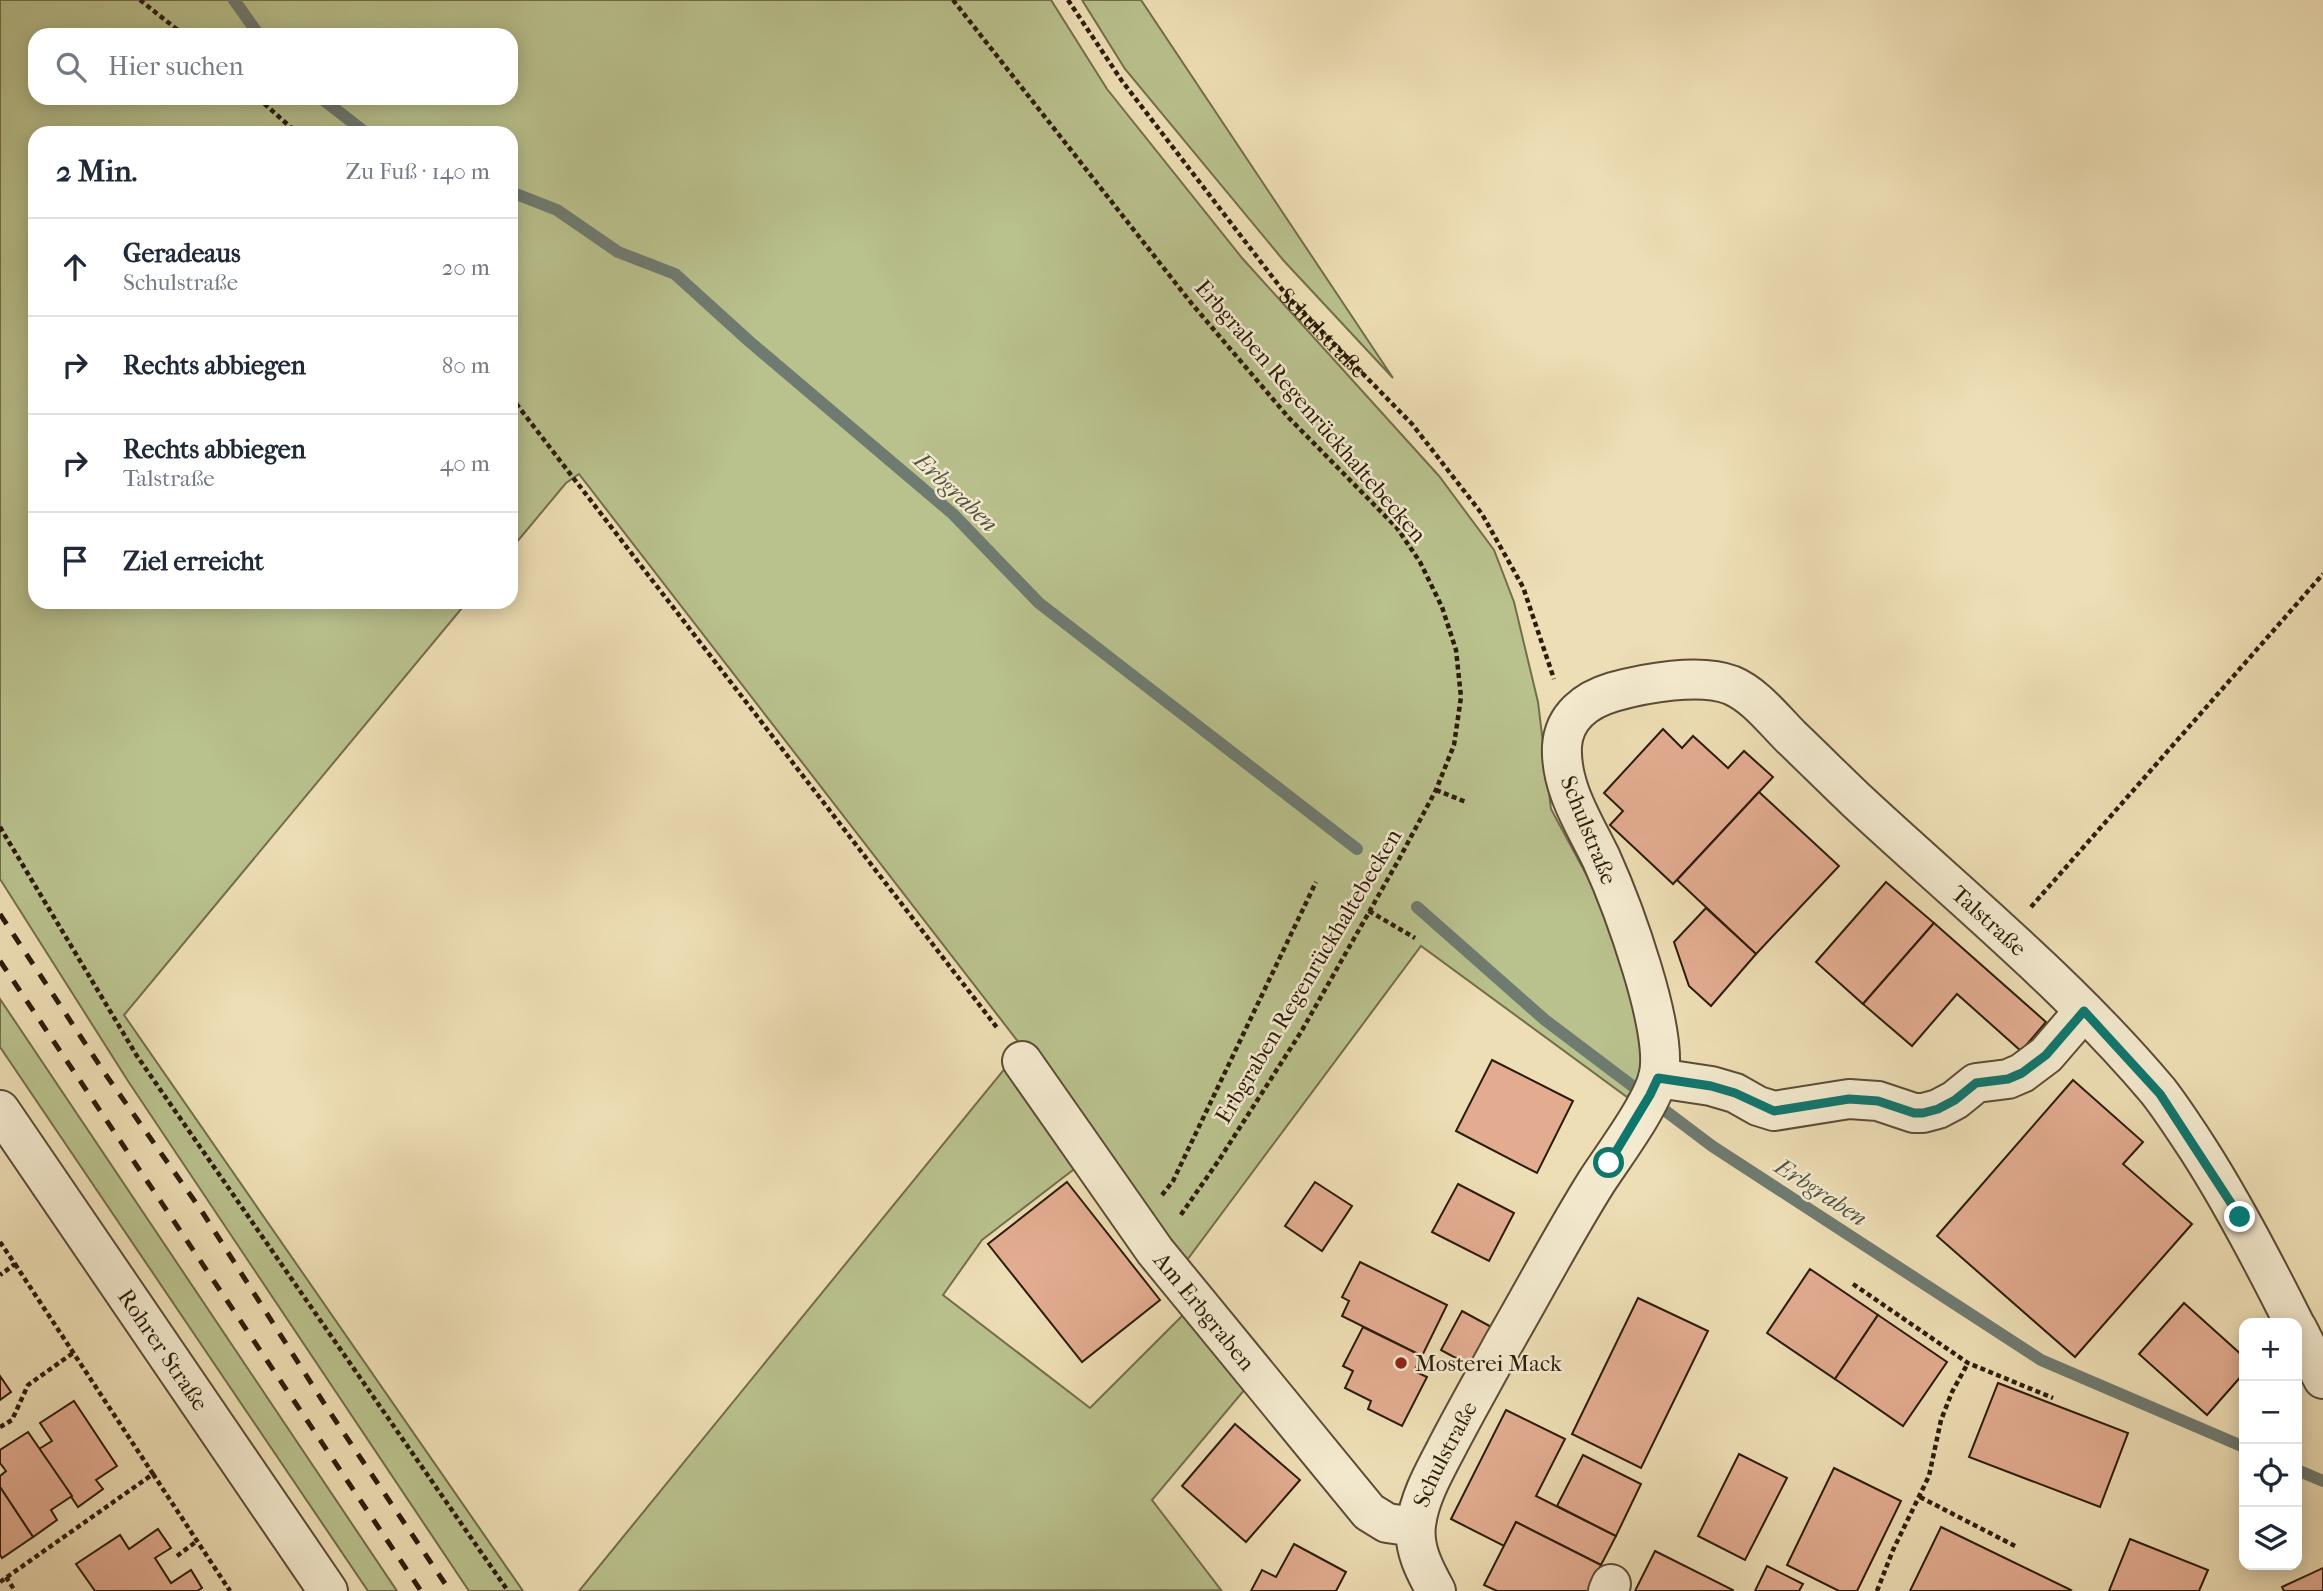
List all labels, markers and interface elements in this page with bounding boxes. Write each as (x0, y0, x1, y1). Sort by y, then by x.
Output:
search box (28, 28, 518, 105)
icon: search (52, 48, 90, 86)
text: Hier suchen (108, 51, 244, 82)
text: 2 Min. (56, 154, 137, 189)
text: Zu Fuß · 140 m (346, 158, 490, 185)
text: Geradeaus (123, 238, 241, 269)
icon: ahead (56, 248, 94, 286)
text: 20 m (441, 254, 490, 281)
text: Schulstraße (123, 269, 238, 296)
street label: Erbgraben Regenrückhaltebecken (1189, 275, 1432, 549)
street label: Schulstraße (1273, 283, 1373, 384)
icon: right (56, 346, 94, 384)
text: Rechts abbiegen (123, 350, 306, 381)
text: 80 m (442, 352, 490, 379)
text: Rechts abbiegen (123, 434, 306, 465)
icon: right (56, 444, 94, 482)
water label: Erbgraben (907, 445, 1004, 538)
text: 40 m (440, 450, 490, 477)
text: Talstraße (123, 465, 215, 492)
icon: arrive (56, 542, 94, 580)
text: Ziel erreicht (123, 546, 264, 577)
street label: Schulstraße (1554, 772, 1623, 889)
street label: Erbgraben Regenrückhaltebecken (1210, 824, 1408, 1128)
street label: Talstraße (1946, 880, 2032, 962)
route start (1593, 1147, 1624, 1178)
water label: Erbgraben (1768, 1151, 1872, 1232)
route end (2224, 1201, 2255, 1232)
street label: Am Erbgraben (1147, 1246, 1261, 1377)
street label: Rohrer Straße (112, 1284, 214, 1416)
map controls (2239, 1318, 2302, 1570)
button: + (2239, 1318, 2302, 1381)
place label: Mosterei Mack (1415, 1350, 1563, 1377)
marker: Mosterei Mack (1393, 1355, 1409, 1371)
button: − (2239, 1381, 2302, 1444)
street label: Schulstraße (1408, 1397, 1483, 1511)
button: locate (2239, 1444, 2302, 1507)
button: layers (2239, 1507, 2302, 1570)

